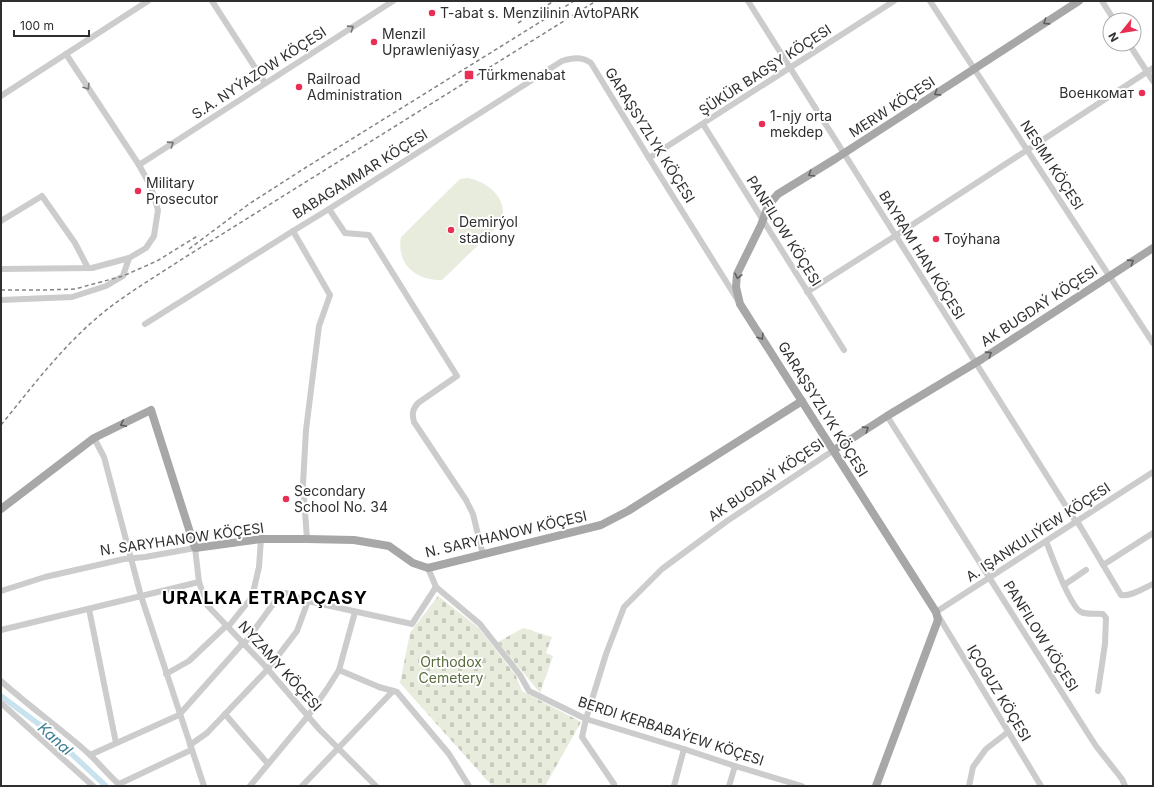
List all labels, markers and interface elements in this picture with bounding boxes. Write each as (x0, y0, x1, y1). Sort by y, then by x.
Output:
place label: T-abat s. Menzilinin AvtoPARK (440, 4, 640, 21)
marker: T-abat s. Menzilinin AvtoPARK (427, 8, 437, 18)
scale bar (14, 12, 89, 38)
north arrow (1102, 12, 1142, 52)
text: 100 m (20, 18, 54, 33)
one-way arrow (1043, 18, 1050, 25)
street label: ŞÜKÜR BAGŞY KÖÇESI (695, 20, 834, 119)
street label: S.A. NYÝAZOW KÖÇESI (188, 23, 329, 122)
one-way arrow (347, 25, 354, 33)
place label: Menzil Uprawleniýasy (382, 25, 480, 58)
text: N (1105, 30, 1121, 44)
marker: Menzil Uprawleniýasy (369, 37, 379, 47)
street label: GARAŞSYZLYK KÖÇESI (602, 64, 699, 205)
place label: Türkmenabat (478, 66, 566, 83)
marker: Türkmenabat (463, 69, 475, 81)
place label: Railroad Administration (307, 70, 402, 103)
street label: MERW KÖÇESI (846, 73, 938, 141)
marker: Railroad Administration (294, 82, 304, 92)
one-way arrow (82, 83, 90, 90)
place label: Военкомат (1059, 84, 1134, 101)
marker: Военкомат (1137, 88, 1147, 98)
one-way arrow (934, 89, 941, 96)
place label: 1-njy orta mekdep (770, 107, 832, 140)
street label: NESIMI KÖÇESI (1017, 117, 1088, 213)
marker: 1-njy orta mekdep (757, 119, 767, 129)
street label: BABAGAMMAR KÖÇESI (289, 125, 430, 222)
one-way arrow (167, 141, 174, 149)
one-way arrow (808, 169, 815, 177)
street label: PANFILOW KÖÇESI (744, 172, 825, 289)
place label: Military Prosecutor (146, 174, 218, 207)
marker: Military Prosecutor (133, 186, 143, 196)
street label: BAYRAM HAN KÖÇESI (876, 187, 969, 322)
place label: Demirýol stadiony (459, 213, 518, 246)
marker: Demirýol stadiony (446, 225, 456, 235)
place label: Toýhana (944, 230, 1000, 247)
marker: Toýhana (931, 234, 941, 244)
one-way arrow (1127, 259, 1134, 267)
street label: AK BUGDAÝ KÖÇESI (977, 261, 1100, 350)
one-way arrow (735, 272, 743, 279)
one-way arrow (756, 332, 763, 339)
street label: GARAŞSYZLYK KÖÇESI (775, 338, 872, 479)
one-way arrow (985, 351, 992, 359)
one-way arrow (120, 419, 127, 427)
one-way arrow (862, 426, 869, 434)
street label: AK BUGDAÝ KÖÇESI (705, 435, 827, 525)
street label: A. IŞANKULIÝEW KÖÇESI (962, 478, 1113, 585)
place label: Secondary School No. 34 (294, 482, 388, 515)
marker: Secondary School No. 34 (281, 494, 291, 504)
street label: N. SARYHANOW KÖÇESI (423, 507, 588, 560)
street label: N. SARYHANOW KÖÇESI (99, 519, 265, 558)
street label: PANFILOW KÖÇESI (1001, 577, 1082, 694)
district label: URALKA ETRAPÇASY (162, 587, 368, 608)
street label: NYZAMY KÖÇESI (235, 617, 325, 714)
street label: IÇOGUZ KÖÇESI (964, 642, 1035, 744)
park label: Orthodox Cemetery (419, 653, 484, 686)
street label: BERDI KERBABAÝEW KÖÇESI (576, 692, 766, 769)
water label: Kanal (34, 718, 77, 759)

